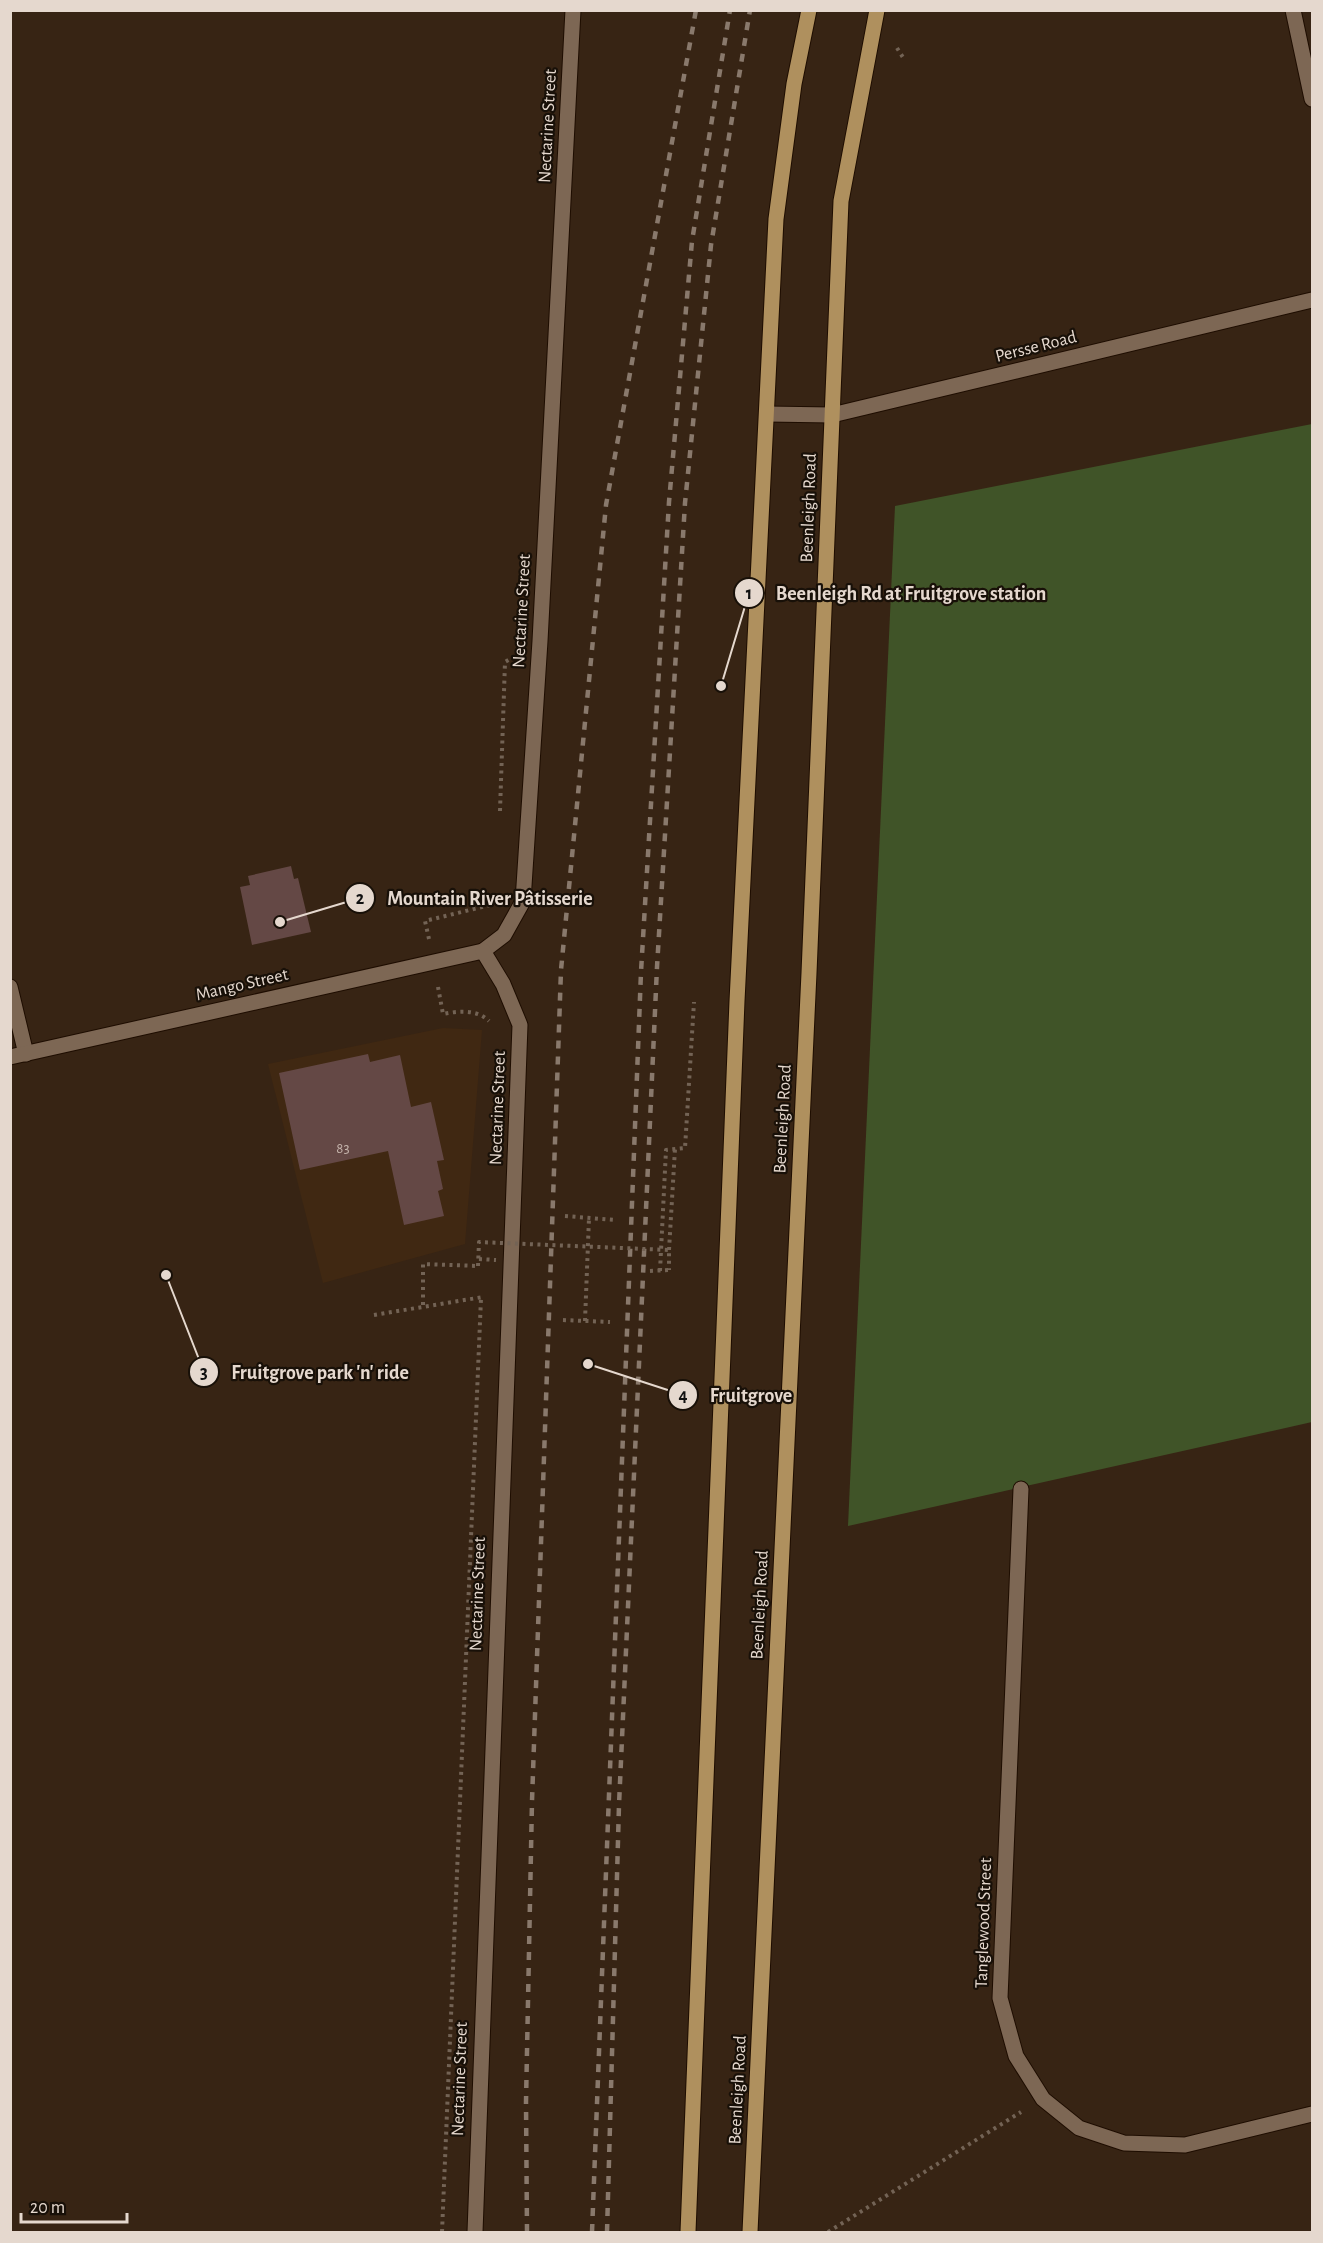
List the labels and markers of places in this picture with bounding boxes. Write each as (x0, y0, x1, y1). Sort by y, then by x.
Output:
callout: Beenleigh Rd at Fruitgrove station (734, 574, 1058, 612)
callout: Mountain River Pâtisserie (345, 879, 604, 917)
callout: Fruitgrove park 'n' ride (189, 1353, 420, 1391)
callout: Fruitgrove (668, 1376, 805, 1414)

